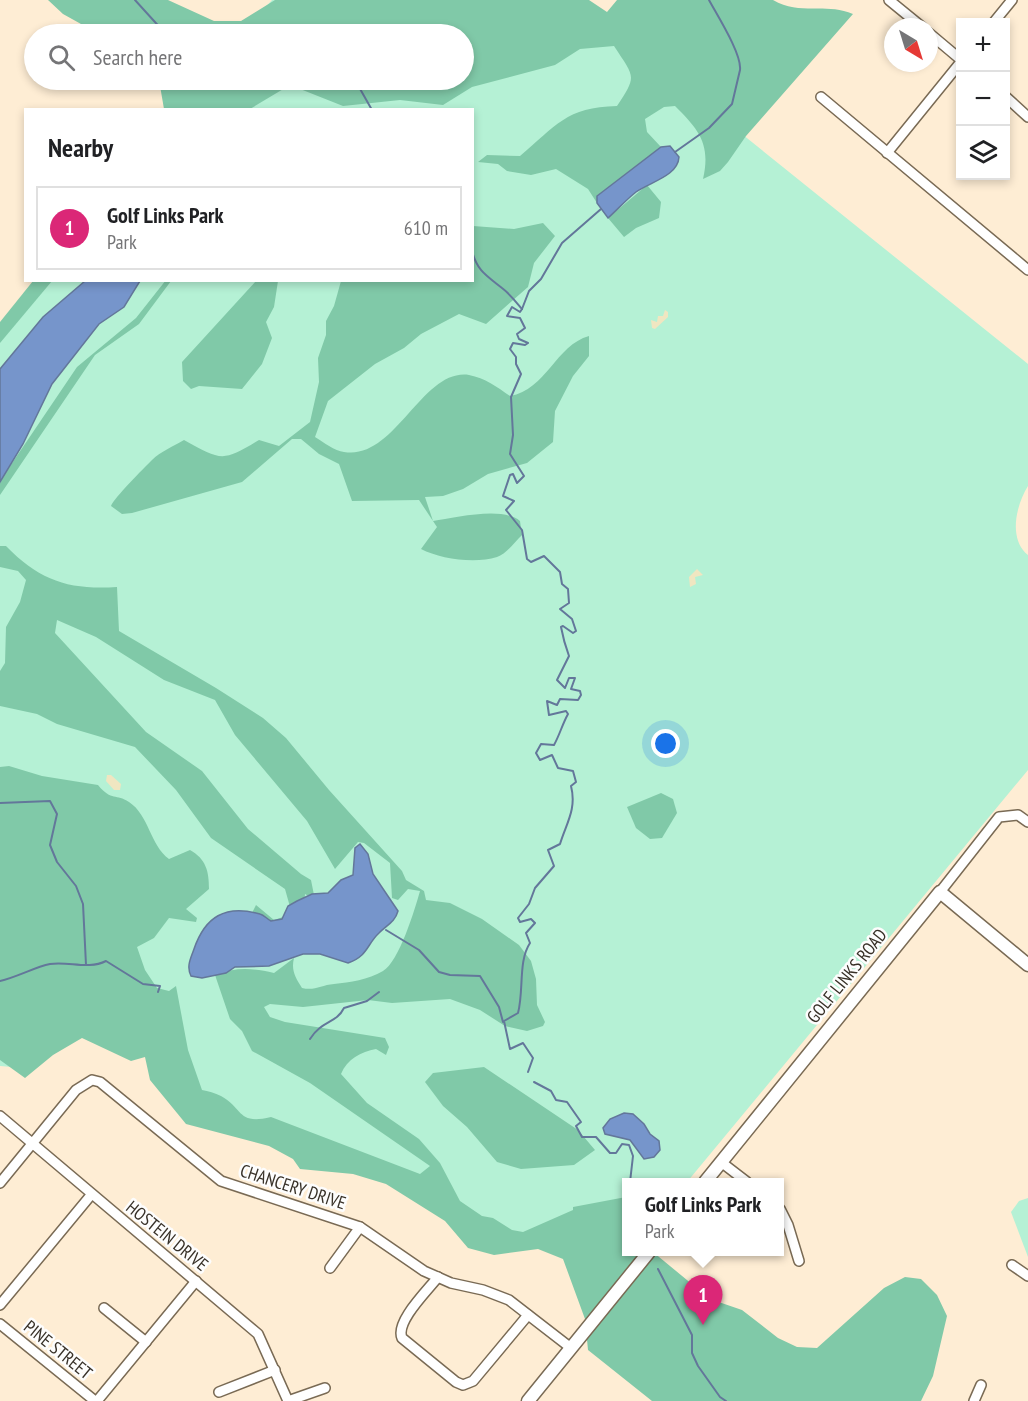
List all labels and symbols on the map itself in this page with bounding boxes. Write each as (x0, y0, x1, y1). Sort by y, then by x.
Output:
north arrow (884, 18, 938, 72)
your location (651, 729, 680, 758)
street label: GOLF LINKS ROAD (802, 924, 892, 1028)
street label: CHANCERY DRIVE (237, 1159, 349, 1214)
street label: HOSTEIN DRIVE (122, 1196, 213, 1276)
pin: 1 (684, 1276, 722, 1325)
street label: PINE STREET (19, 1315, 97, 1384)

